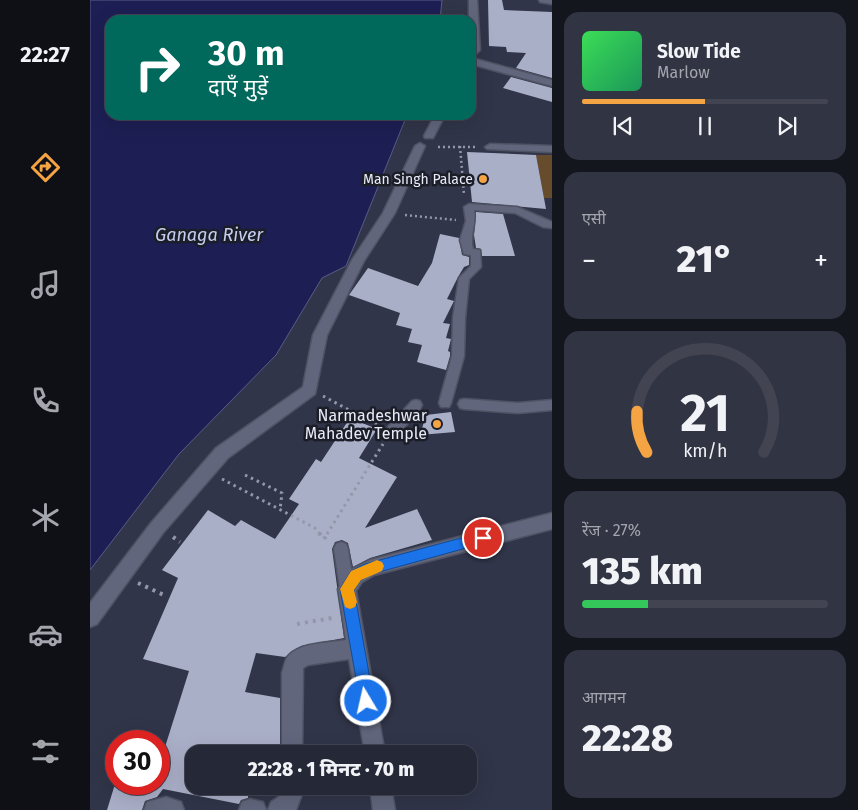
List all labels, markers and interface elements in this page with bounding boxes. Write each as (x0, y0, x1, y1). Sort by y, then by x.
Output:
text: 30 m (208, 32, 285, 74)
icon: right (125, 35, 190, 100)
text: Slow Tide (657, 40, 741, 63)
text: 22:27 (20, 41, 70, 68)
text: Marlow (657, 63, 710, 82)
text: दाएँ मुड़ें (208, 74, 268, 101)
icon: previous (609, 112, 637, 140)
icon: pause (691, 112, 719, 140)
icon: next (773, 112, 801, 140)
icon: directions (28, 150, 63, 185)
place label: Man Singh Palace (363, 171, 473, 188)
marker: Man Singh Palace (477, 173, 489, 185)
text: एसी (582, 209, 606, 228)
water label: Ganaga River (155, 224, 264, 246)
text: 21° (677, 236, 733, 282)
text: − (582, 244, 596, 277)
text: + (814, 244, 828, 277)
icon: music (28, 267, 63, 302)
text: 21 (680, 382, 730, 445)
icon: phone (28, 383, 63, 418)
place label: Narmadeshwar Mahadev Temple (305, 406, 428, 443)
marker: Narmadeshwar Mahadev Temple (431, 418, 443, 430)
text: km/h (683, 440, 727, 462)
icon: climate (28, 500, 63, 535)
pin (462, 517, 504, 559)
text: रेंज · 27% (582, 521, 641, 540)
icon: arrive (469, 524, 497, 552)
text: 135 km (582, 548, 703, 594)
icon: car (28, 617, 63, 652)
position arrow (339, 674, 391, 726)
text: आगमन (582, 688, 626, 707)
text: 22:28 (582, 715, 673, 761)
speed limit sign: 30 (105, 730, 170, 795)
icon: filters (28, 734, 63, 769)
text: 22:28 · 1 मिनट · 70 m (248, 758, 414, 781)

